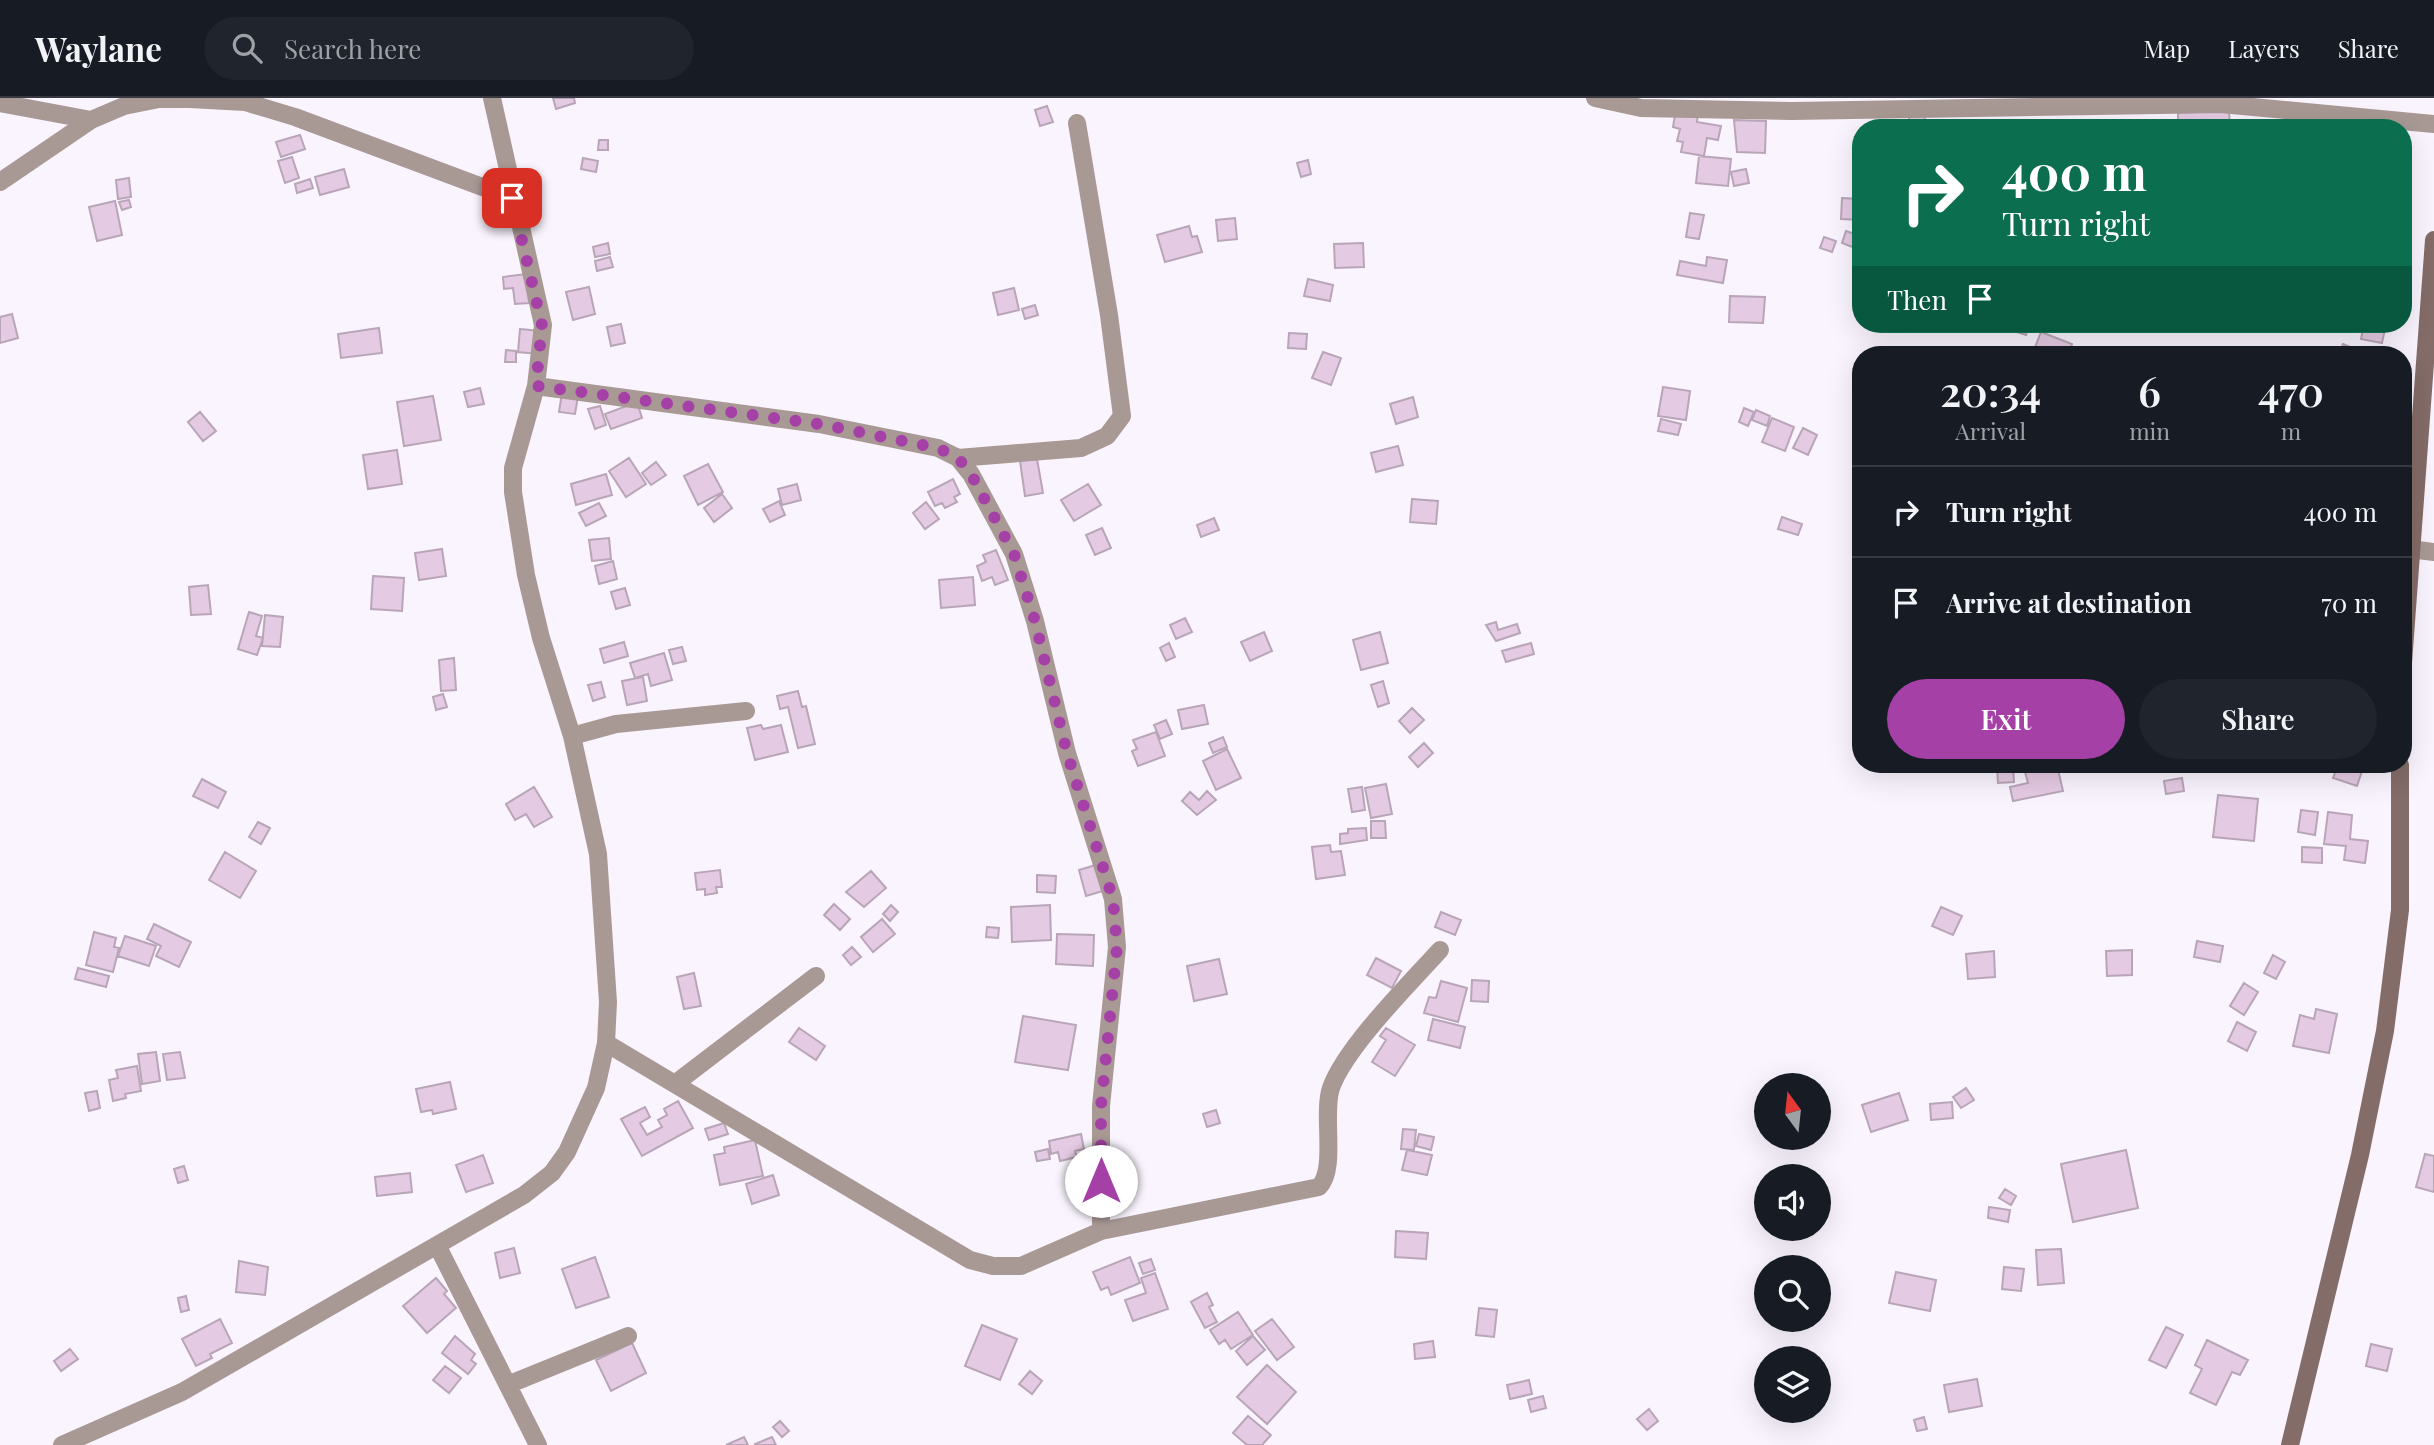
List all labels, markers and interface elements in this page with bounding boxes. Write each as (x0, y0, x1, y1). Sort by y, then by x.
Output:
search box (204, 17, 694, 80)
text: Waylane (35, 26, 162, 70)
icon: search (228, 29, 266, 67)
text: Search here (284, 31, 421, 66)
text: Map (2144, 32, 2190, 64)
text: Layers (2228, 32, 2300, 64)
text: Share (2338, 32, 2399, 64)
text: 400 m (2002, 138, 2147, 203)
icon: right (1887, 147, 1978, 238)
pin (482, 168, 542, 228)
icon: arrive (493, 179, 531, 217)
text: Turn right (2002, 201, 2150, 244)
icon: arrive (1961, 280, 1999, 318)
text: Then (1887, 282, 1947, 317)
text: 20:34 (1940, 362, 2041, 418)
text: 6 (2138, 362, 2161, 418)
text: 470 (2258, 362, 2324, 418)
text: Arrival (1955, 415, 2026, 446)
text: min (2129, 415, 2170, 446)
text: m (2281, 415, 2301, 446)
icon: right (1887, 493, 1925, 531)
text: Turn right (1946, 494, 2072, 529)
text: 400 m (2303, 494, 2377, 529)
icon: arrive (1887, 584, 1925, 622)
text: Arrive at destination (1946, 585, 2192, 620)
text: 70 m (2321, 585, 2377, 620)
button: Exit (1887, 679, 2125, 759)
button: Share (2139, 679, 2377, 759)
north arrow (1754, 1073, 1830, 1150)
map controls (1754, 1073, 1831, 1423)
position arrow (1064, 1144, 1138, 1218)
button: sound (1754, 1164, 1831, 1241)
button: search (1754, 1255, 1831, 1332)
button: layers (1754, 1346, 1831, 1423)

